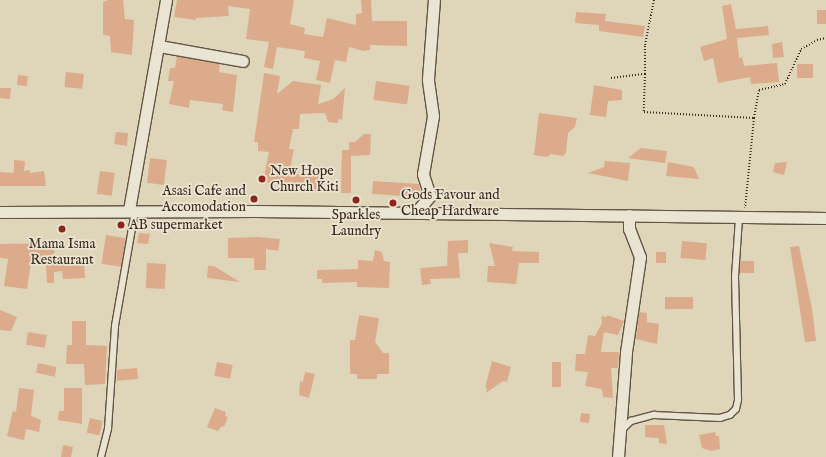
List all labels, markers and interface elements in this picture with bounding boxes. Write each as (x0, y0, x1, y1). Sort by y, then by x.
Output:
place label: New Hope Church Kiti (270, 163, 339, 196)
marker: New Hope Church Kiti (257, 174, 267, 184)
place label: Asasi Cafe and Accomodation (162, 183, 246, 216)
place label: Gods Favour and Cheap Hardware (401, 187, 500, 220)
marker: Asasi Cafe and Accomodation (249, 194, 259, 204)
marker: Sparkles Laundry (351, 195, 361, 205)
marker: Gods Favour and Cheap Hardware (388, 198, 398, 208)
place label: Sparkles Laundry (331, 207, 381, 240)
place label: AB supermarket (129, 217, 223, 233)
marker: AB supermarket (116, 220, 126, 230)
marker: Mama Isma Restaurant (57, 224, 67, 234)
place label: Mama Isma Restaurant (29, 236, 95, 268)

